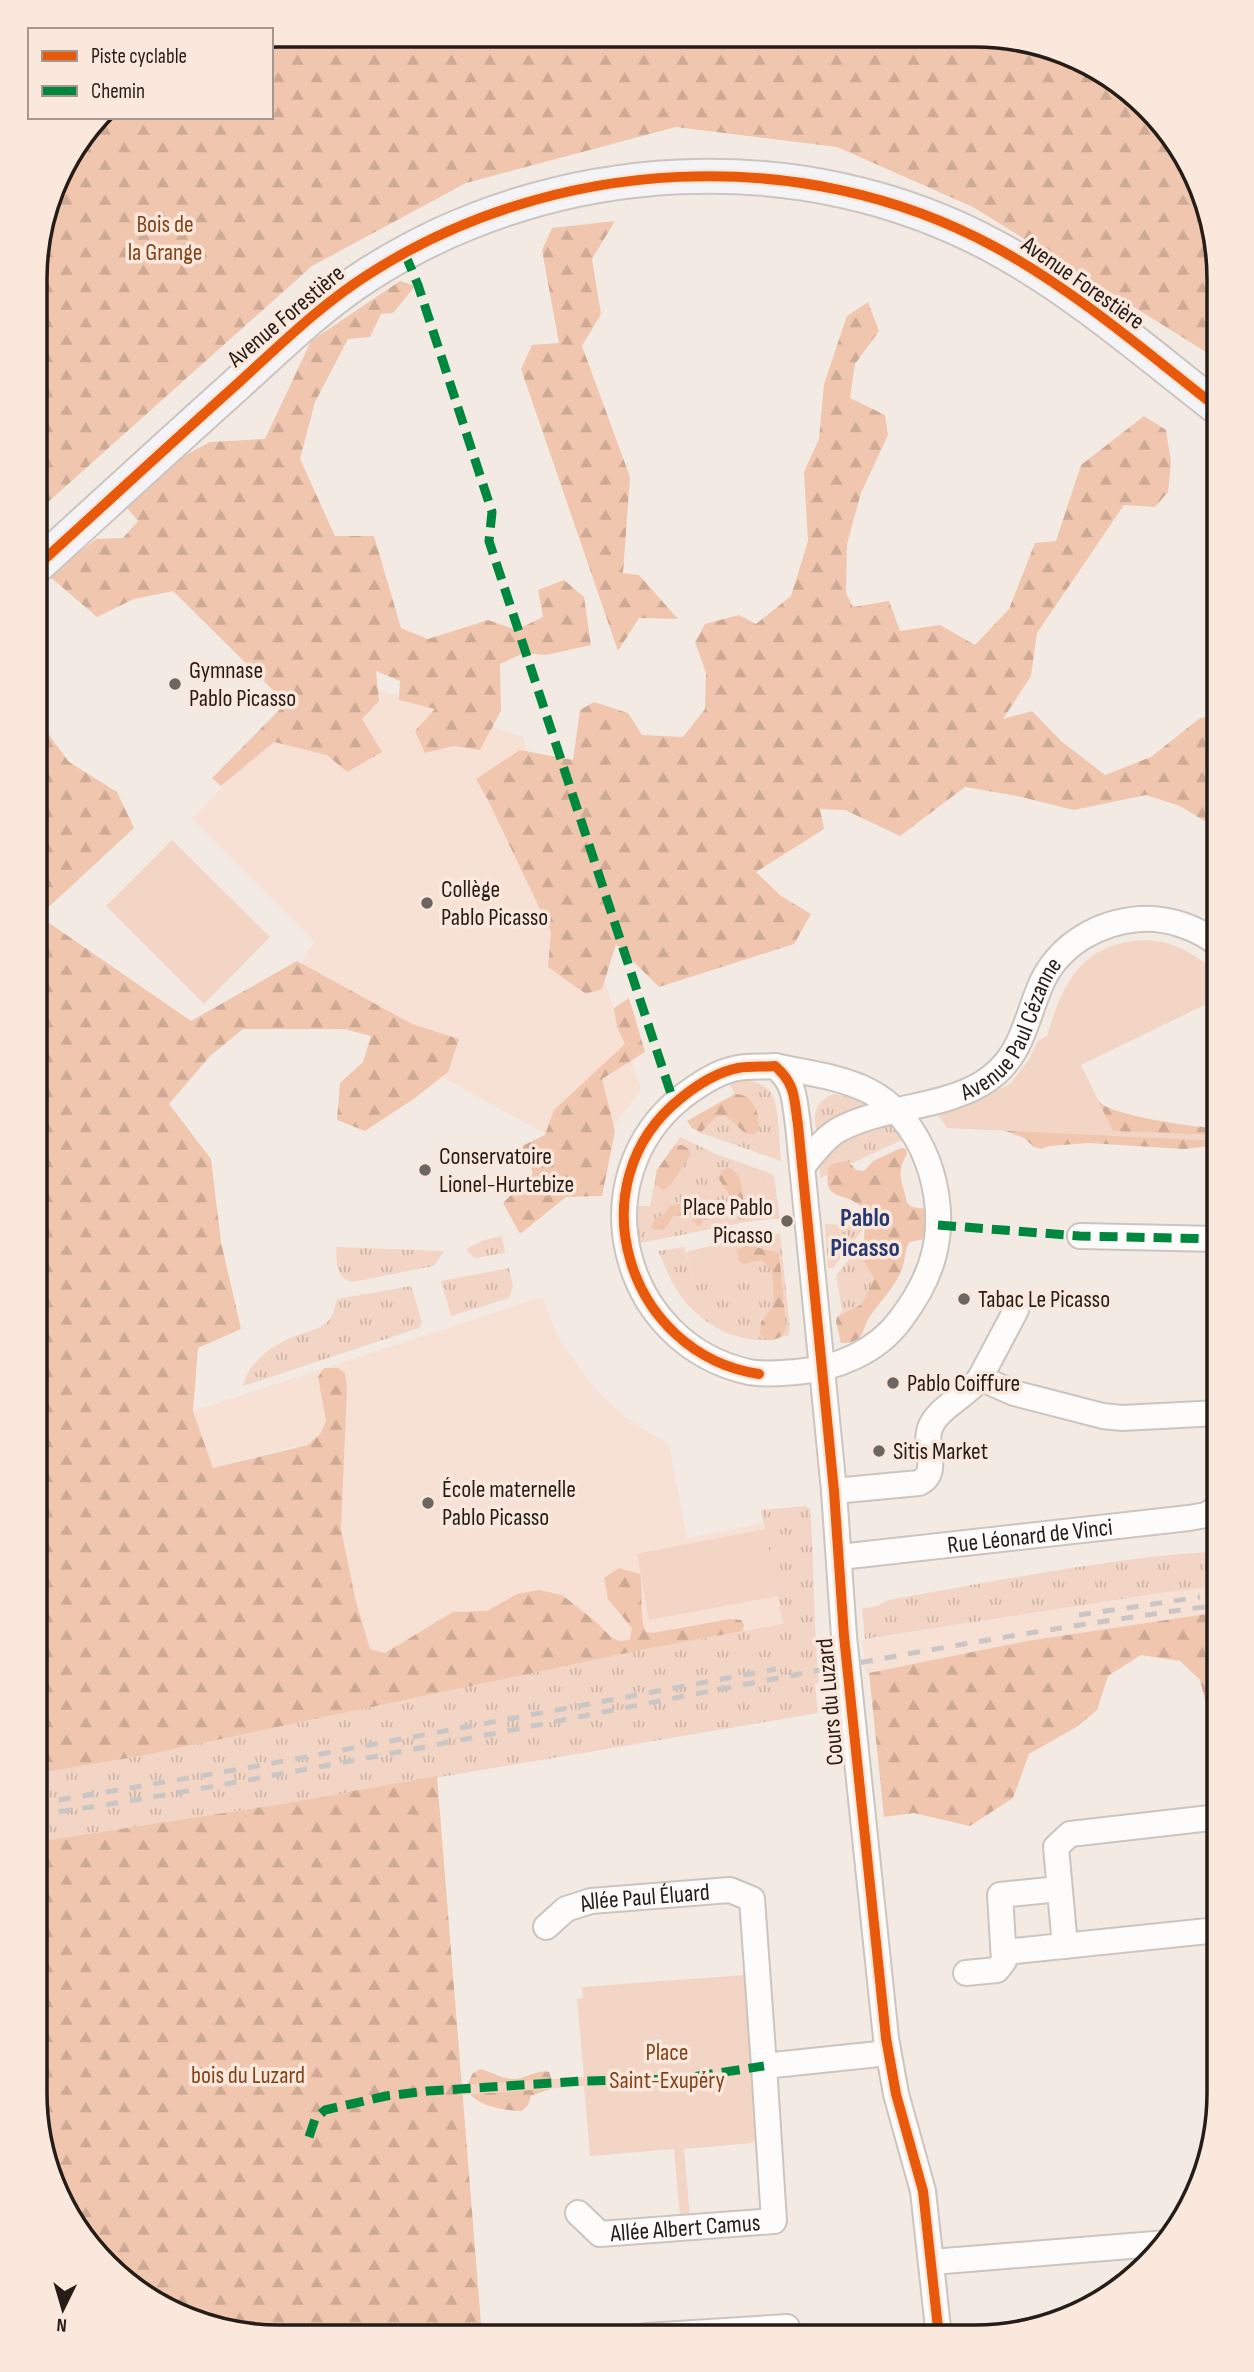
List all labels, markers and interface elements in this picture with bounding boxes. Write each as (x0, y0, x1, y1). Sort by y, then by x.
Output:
legend (28, 28, 273, 119)
text: Piste cyclable (91, 44, 187, 69)
text: Chemin (91, 79, 145, 104)
park label: Bois de la Grange (128, 210, 202, 267)
street label: Avenue Forestière (1015, 229, 1150, 336)
street label: Avenue Forestière (221, 259, 350, 374)
place label: Gymnase Pablo Picasso (189, 656, 296, 713)
marker: Gymnase Pablo Picasso (167, 676, 183, 692)
place label: Collège Pablo Picasso (441, 875, 548, 932)
marker: Collège Pablo Picasso (419, 895, 435, 911)
street label: Avenue Paul Cézanne (955, 951, 1068, 1107)
place label: Conservatoire Lionel-Hurtebize (439, 1142, 574, 1199)
marker: Conservatoire Lionel-Hurtebize (417, 1162, 433, 1178)
place label: Place Pablo Picasso (683, 1193, 773, 1250)
district label: Pablo Picasso (830, 1203, 900, 1264)
marker: Place Pablo Picasso (779, 1213, 795, 1229)
place label: Tabac Le Picasso (978, 1285, 1110, 1314)
marker: Tabac Le Picasso (956, 1291, 972, 1307)
place label: Pablo Coiffure (907, 1369, 1020, 1398)
marker: Pablo Coiffure (885, 1375, 901, 1391)
place label: Sitis Market (893, 1437, 988, 1466)
marker: Sitis Market (871, 1443, 887, 1459)
place label: École maternelle Pablo Picasso (442, 1475, 576, 1532)
marker: École maternelle Pablo Picasso (420, 1495, 436, 1511)
street label: Rue Léonard de Vinci (946, 1512, 1114, 1559)
street label: Cours du Luzard (810, 1637, 850, 1767)
street label: Allée Paul Éluard (575, 1877, 711, 1919)
park label: Place Saint-Exupéry (609, 2038, 725, 2095)
park label: bois du Luzard (191, 2061, 305, 2090)
street label: Allée Albert Camus (608, 2208, 761, 2248)
north arrow (28, 2274, 98, 2344)
text: N (56, 2313, 68, 2336)

